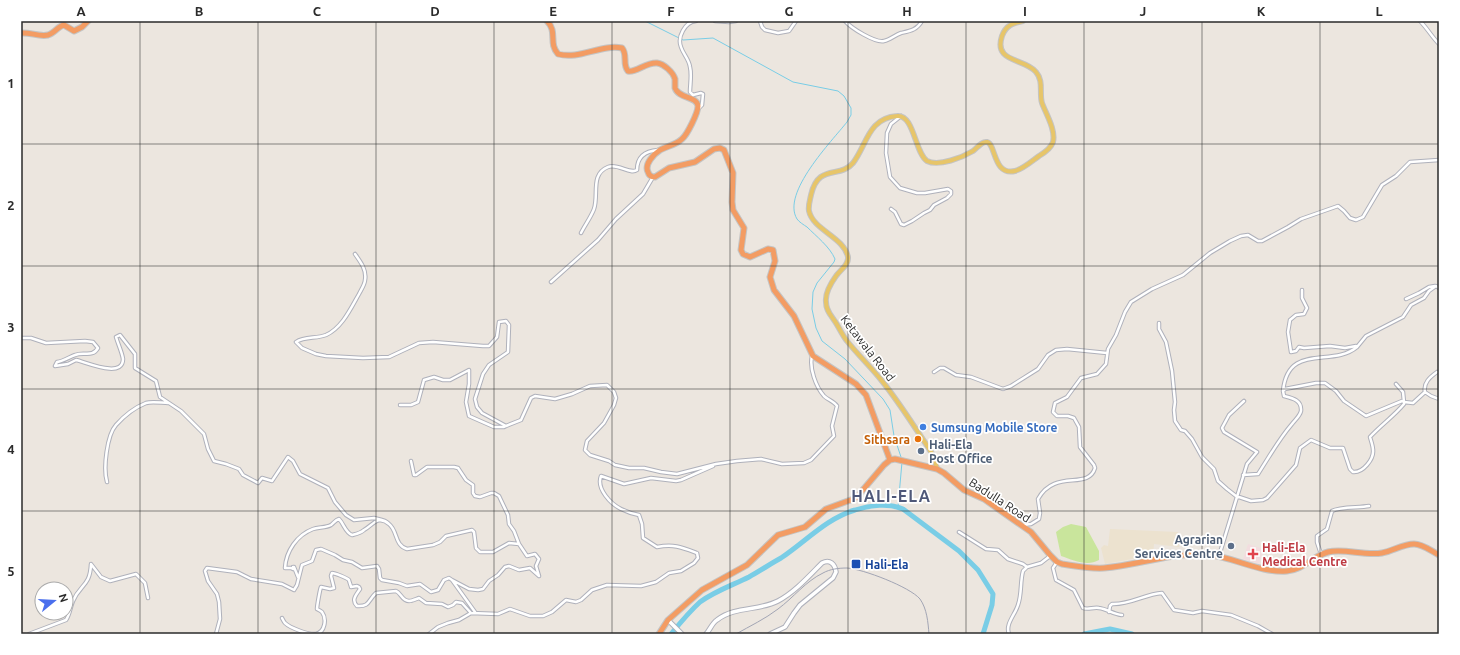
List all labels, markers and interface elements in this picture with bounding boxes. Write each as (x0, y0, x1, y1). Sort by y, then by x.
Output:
text: A (76, 4, 86, 18)
text: B (195, 4, 204, 18)
text: C (313, 4, 322, 18)
text: D (430, 4, 440, 18)
text: E (549, 4, 557, 18)
text: F (667, 4, 675, 18)
text: G (785, 4, 794, 18)
text: H (902, 4, 912, 18)
text: I (1023, 4, 1027, 18)
text: J (1140, 4, 1146, 18)
text: K (1257, 4, 1266, 18)
text: L (1375, 4, 1383, 18)
text: 1 (7, 76, 15, 90)
text: 2 (7, 198, 15, 212)
street label: Ketawala Road (838, 313, 898, 383)
text: 3 (7, 320, 15, 334)
place label: Sumsung Mobile Store (931, 421, 1057, 434)
marker: Sumsung Mobile Store (918, 422, 928, 432)
place label: Sithsara (864, 433, 910, 446)
marker: Sithsara (913, 434, 923, 444)
place label: Hali-Ela Post Office (929, 438, 993, 465)
text: 4 (7, 442, 15, 456)
marker: Hali-Ela Post Office (916, 446, 926, 456)
street label: Badulla Road (967, 475, 1033, 525)
district label: HALI-ELA (851, 487, 931, 505)
place label: Agrarian Services Centre (1135, 533, 1223, 560)
marker: Agrarian Services Centre (1226, 541, 1236, 551)
place label: Hali-Ela Medical Centre (1262, 541, 1347, 568)
marker: Hali-Ela Medical Centre (1247, 548, 1259, 560)
marker: Hali-Ela (850, 558, 862, 570)
place label: Hali-Ela (865, 558, 909, 571)
text: 5 (7, 564, 15, 578)
north arrow (34, 581, 74, 621)
text: N (57, 592, 70, 604)

